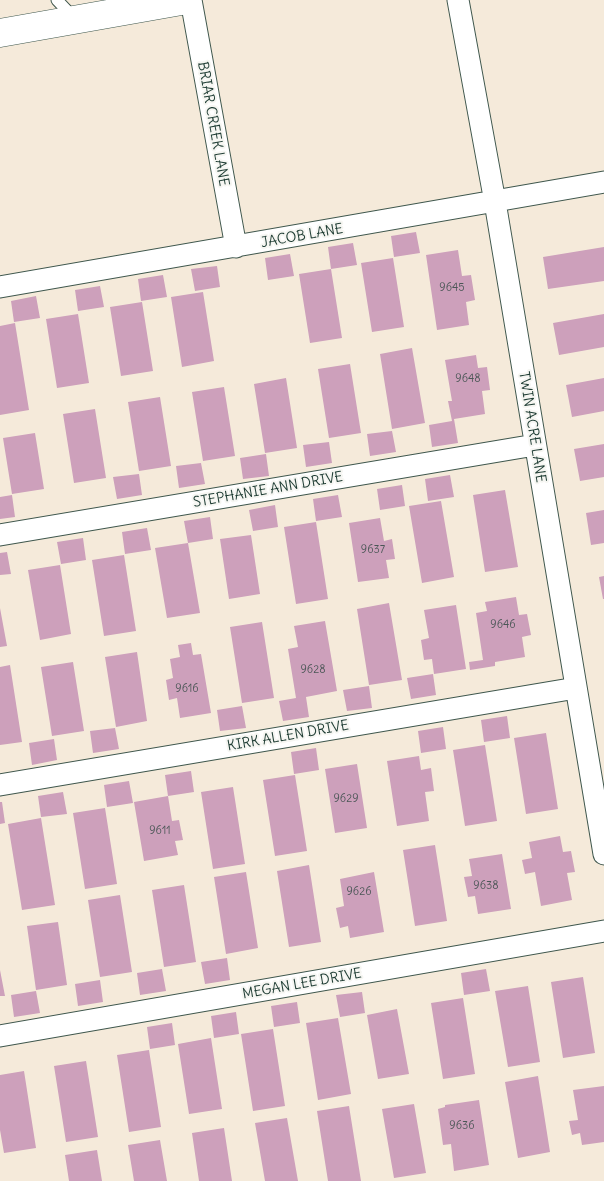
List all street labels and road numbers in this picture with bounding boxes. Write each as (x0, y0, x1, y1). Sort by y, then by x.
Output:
street label: BRIAR CREEK LANE (194, 60, 232, 188)
street label: JACOB LANE (260, 221, 344, 251)
street label: TWIN ACRE LANE (515, 370, 549, 484)
street label: STEPHANIE ANN DRIVE (192, 469, 344, 511)
street label: KIRK ALLEN DRIVE (226, 717, 350, 755)
street label: MEGAN LEE DRIVE (241, 965, 363, 1003)

